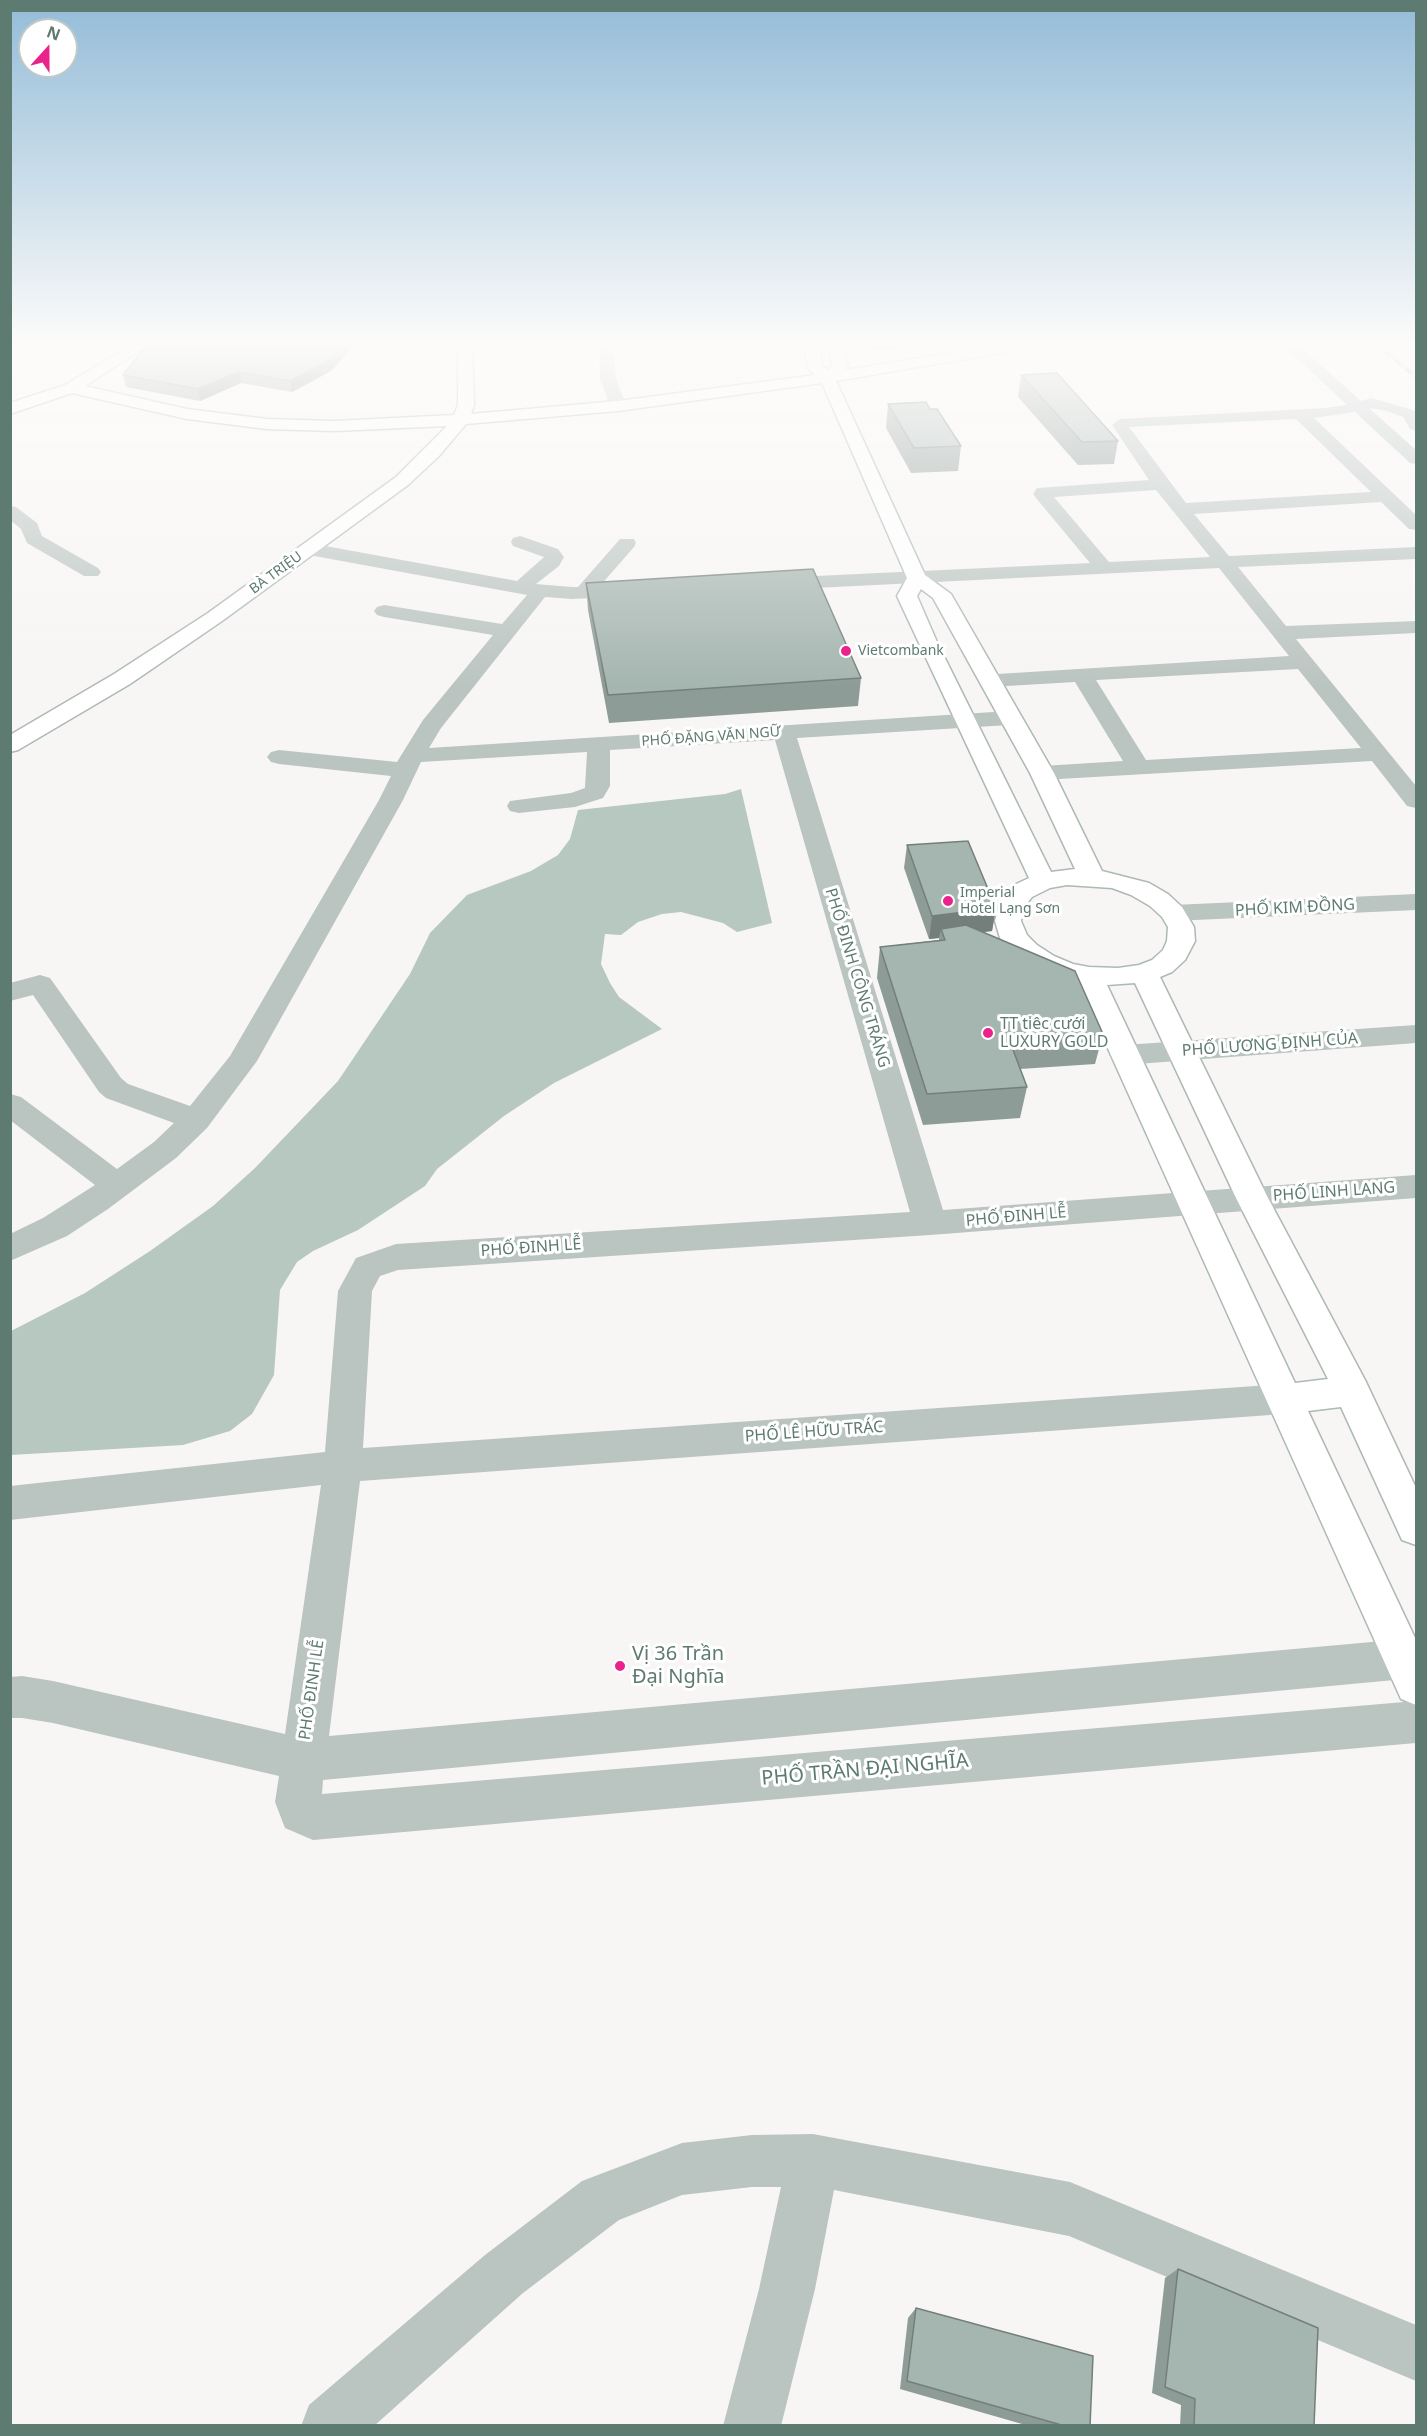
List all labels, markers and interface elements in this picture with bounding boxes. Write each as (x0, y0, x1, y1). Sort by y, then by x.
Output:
north arrow (18, 18, 78, 78)
text: N (44, 20, 64, 46)
street label: BÀ TRIỆU (246, 548, 306, 598)
place label: Vietcombank (858, 643, 944, 659)
marker: Vietcombank (839, 644, 853, 658)
street label: PHỐ ĐẶNG VĂN NGỮ (641, 724, 781, 750)
place label: Imperial Hotel Lạng Sơn (960, 885, 1060, 918)
street label: PHỐ ĐINH CÔNG TRÁNG (821, 886, 893, 1070)
marker: Imperial Hotel Lạng Sơn (941, 894, 955, 908)
street label: PHỐ KIM ĐỒNG (1234, 895, 1356, 921)
place label: TT tiêc cưới LUXURY GOLD (1000, 1014, 1108, 1052)
marker: TT tiêc cưới LUXURY GOLD (981, 1026, 995, 1040)
street label: PHỐ LƯƠNG ĐỊNH CỦA (1181, 1029, 1359, 1061)
street label: PHỐ LINH LANG (1272, 1178, 1396, 1206)
street label: PHỐ ĐINH LỄ (965, 1203, 1067, 1231)
street label: PHỐ ĐINH LỄ (480, 1235, 582, 1261)
street label: PHỐ LÊ HỮU TRÁC (744, 1418, 884, 1446)
street label: PHỐ ĐINH LỄ (295, 1639, 329, 1741)
place label: Vị 36 Trần Đại Nghĩa (632, 1642, 724, 1689)
marker: Vị 36 Trần Đại Nghĩa (613, 1659, 627, 1673)
street label: PHỐ TRẦN ĐẠI NGHĨA (761, 1749, 969, 1791)

